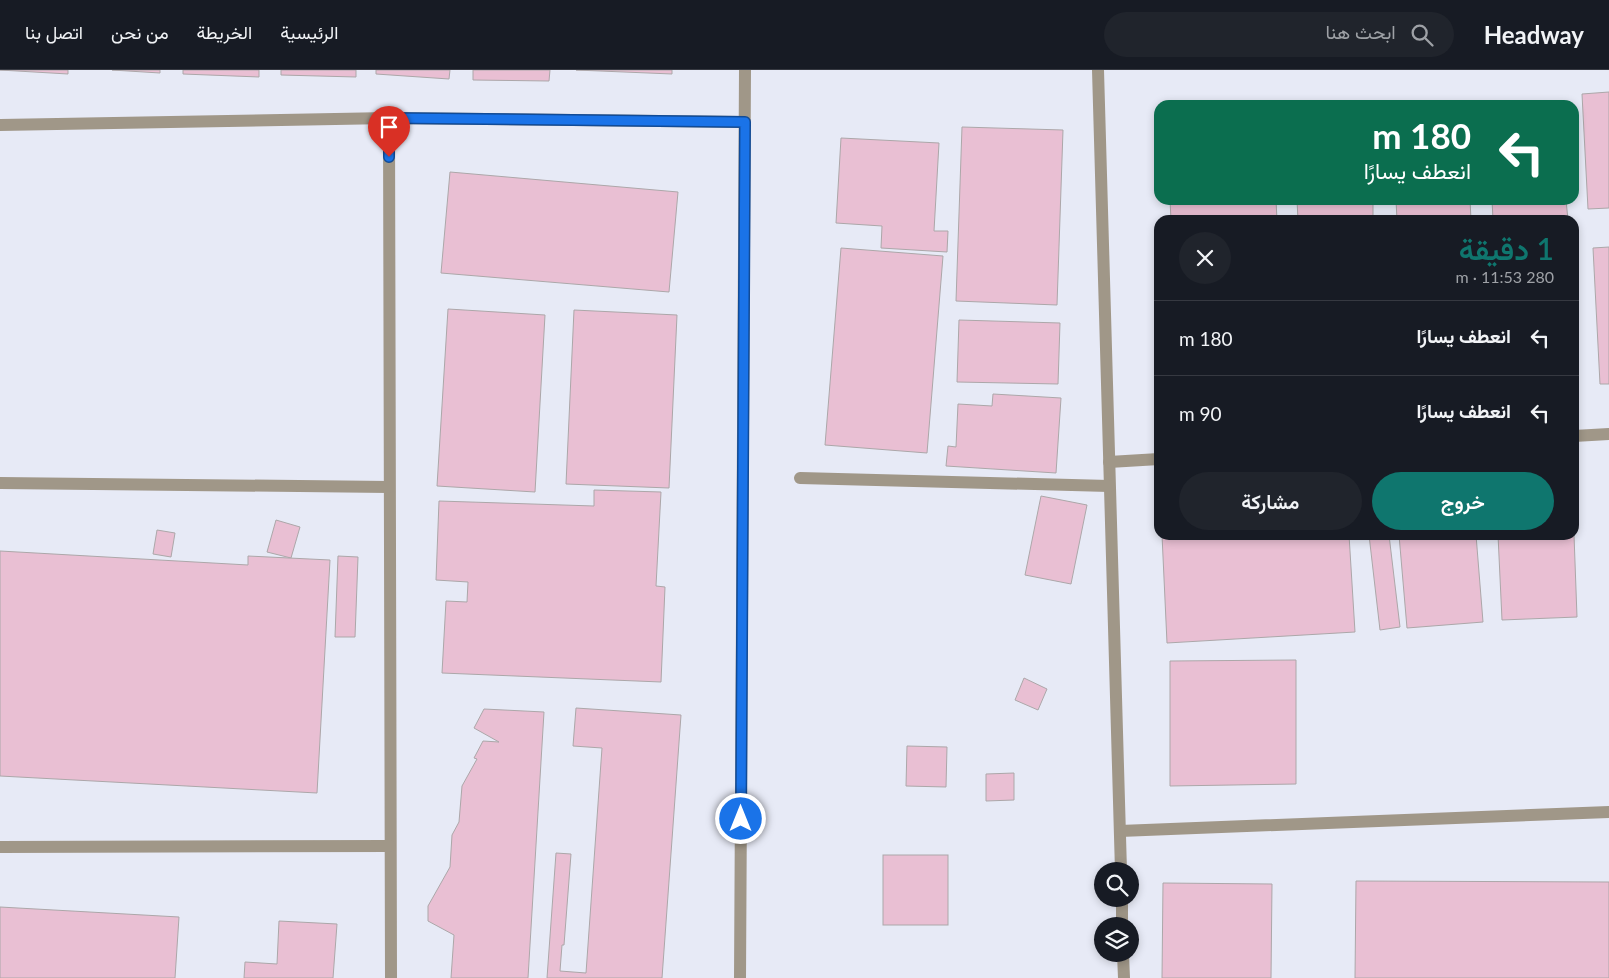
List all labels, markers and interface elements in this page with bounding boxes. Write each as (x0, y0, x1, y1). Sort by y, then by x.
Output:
search box (1104, 12, 1454, 57)
text: ابحث هنا (1326, 20, 1396, 43)
text: Headway (1484, 20, 1584, 49)
text: اتصل بنا (25, 21, 83, 43)
text: من نحن (111, 21, 169, 43)
text: الخريطة (197, 21, 252, 43)
text: الرئيسية (280, 21, 338, 43)
icon: search (1408, 21, 1436, 49)
pin (368, 106, 410, 157)
icon: arrive (375, 113, 403, 141)
text: 180 m (1372, 114, 1471, 156)
icon: left (1489, 120, 1554, 185)
text: انعطف يسارًا (1364, 157, 1471, 184)
text: 1 دقيقة (1459, 230, 1554, 266)
button: close (1179, 232, 1231, 284)
text: 280 m · 11:53 (1455, 267, 1554, 286)
text: انعطف يسارًا (1416, 324, 1511, 347)
icon: left (1526, 324, 1554, 352)
text: 180 m (1179, 327, 1233, 350)
text: انعطف يسارًا (1416, 399, 1511, 422)
icon: left (1526, 399, 1554, 427)
text: 90 m (1179, 402, 1222, 425)
button: مشاركة (1179, 472, 1362, 530)
button: خروج (1372, 472, 1554, 530)
position arrow (714, 792, 766, 844)
map controls (1094, 862, 1139, 962)
button: search (1094, 862, 1139, 907)
button: layers (1094, 917, 1139, 962)

